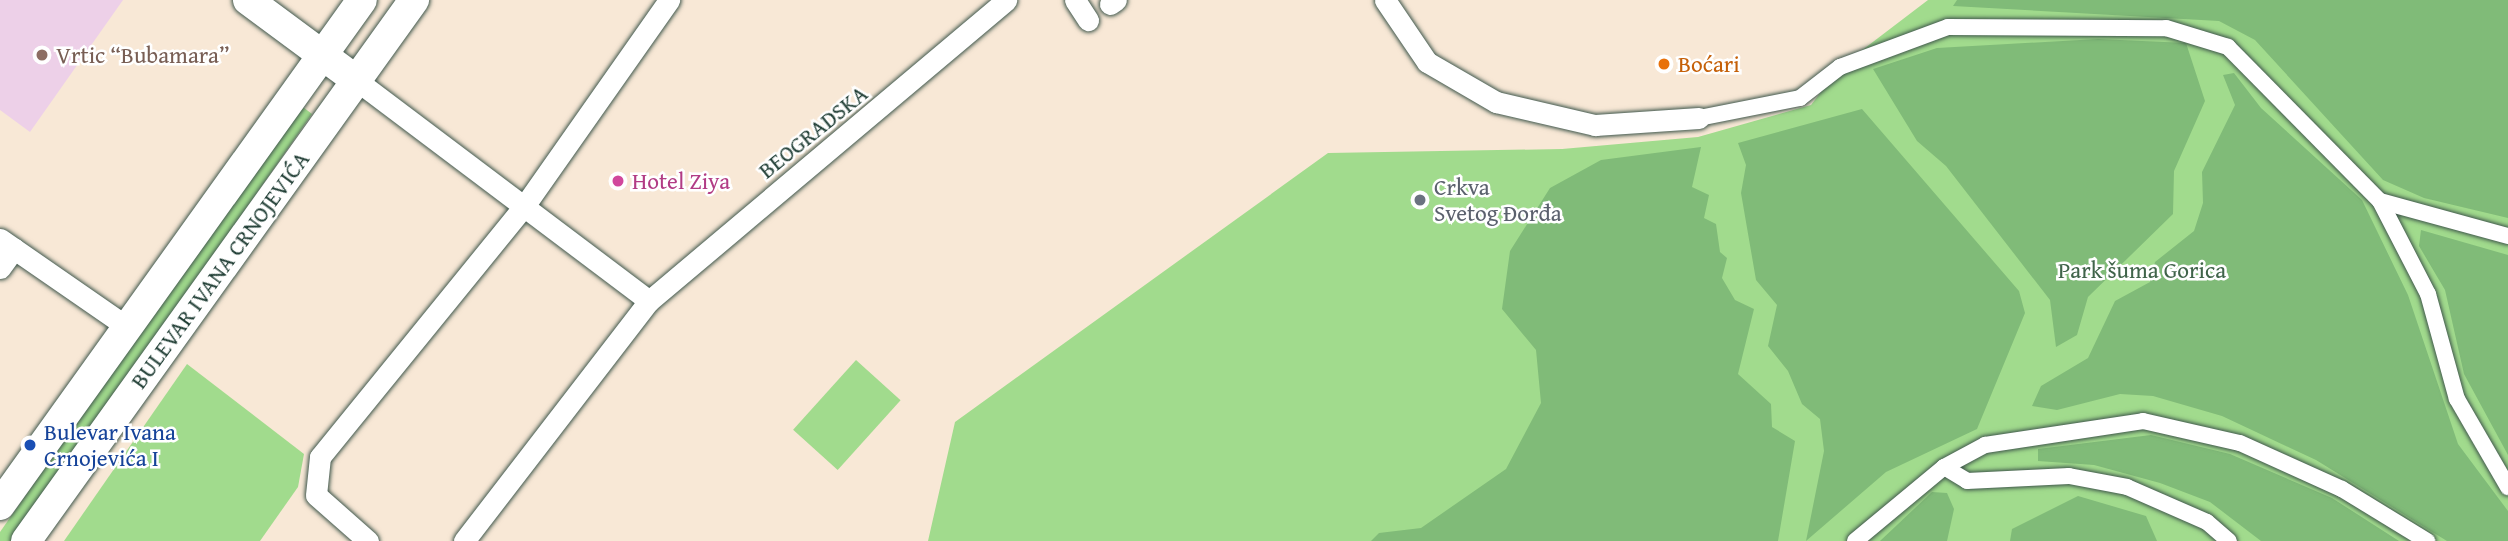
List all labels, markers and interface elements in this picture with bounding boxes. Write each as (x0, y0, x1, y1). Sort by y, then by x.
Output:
place label: Vrtic “Bubamara” (56, 41, 229, 69)
marker: Vrtic “Bubamara” (34, 47, 50, 63)
place label: Boćari (1678, 50, 1740, 78)
marker: Boćari (1656, 56, 1672, 72)
street label: BEOGRADSKA (753, 80, 873, 184)
street label: BULEVAR IVANA CRNOJEVIĆA (125, 146, 315, 394)
place label: Hotel Ziya (632, 167, 730, 195)
marker: Hotel Ziya (610, 173, 626, 189)
place label: Crkva Svetog Đorđa (1434, 173, 1562, 227)
marker: Crkva Svetog Đorđa (1412, 192, 1428, 208)
park label: Park šuma Gorica (2058, 256, 2226, 284)
place label: Bulevar Ivana Crnojevića I (44, 418, 176, 472)
marker: Bulevar Ivana Crnojevića I (22, 437, 38, 453)

